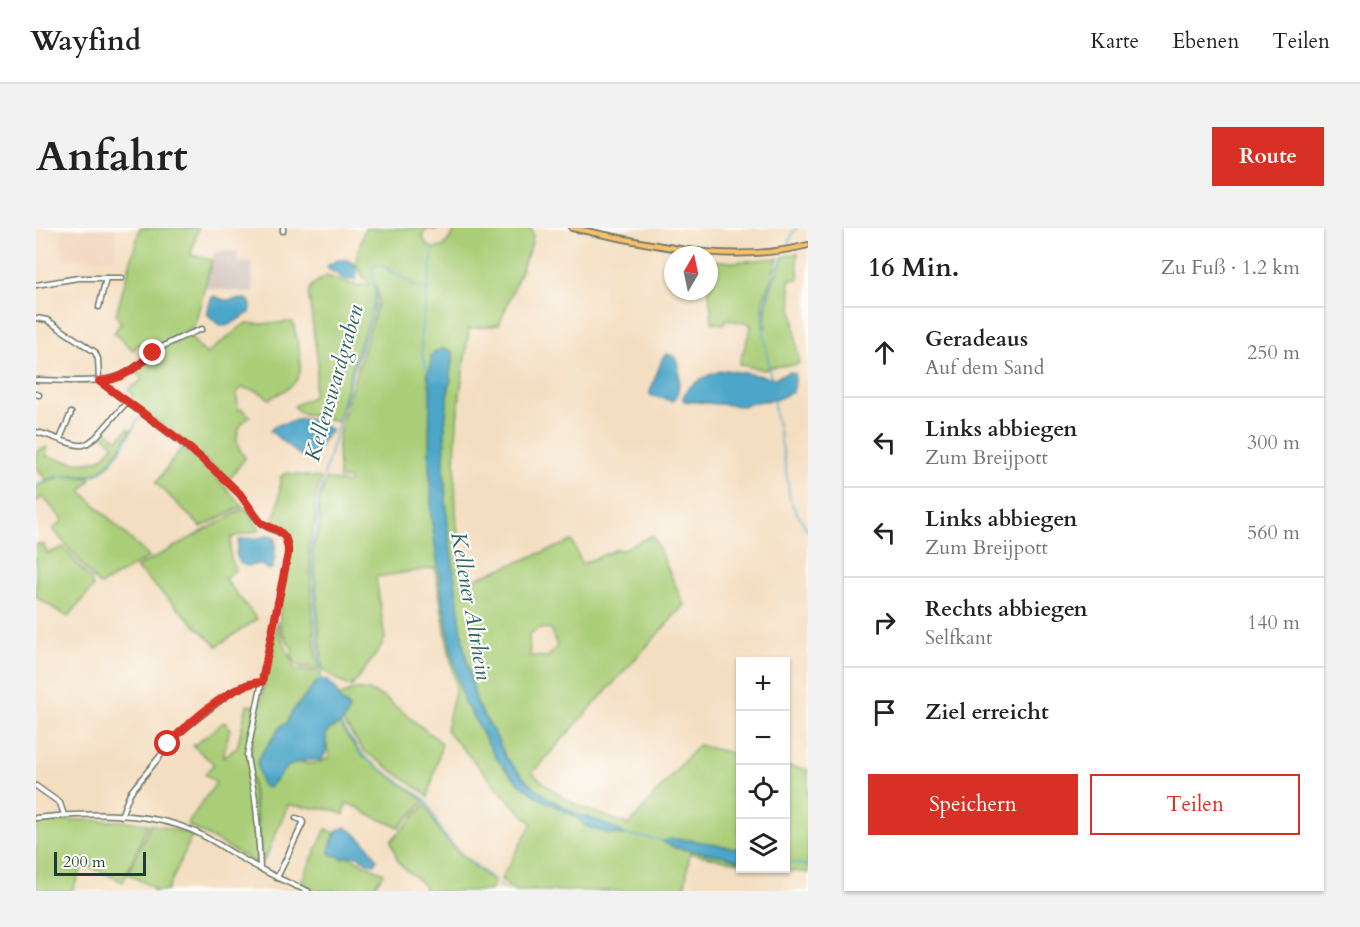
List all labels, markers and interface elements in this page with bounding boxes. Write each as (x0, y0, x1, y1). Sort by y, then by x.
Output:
text: Wayfind (30, 22, 141, 60)
text: Karte (1091, 27, 1139, 56)
text: Ebenen (1172, 27, 1239, 56)
text: Teilen (1272, 27, 1330, 56)
button: Route (1212, 127, 1324, 186)
text: Anfahrt (36, 128, 188, 185)
north arrow (664, 246, 718, 300)
text: 16 Min. (868, 250, 959, 285)
text: Zu Fuß · 1.2 km (1161, 254, 1300, 281)
water label: Kellenswardgraben (297, 301, 371, 465)
text: Geradeaus (925, 324, 1028, 354)
icon: ahead (868, 336, 901, 369)
route end (139, 339, 165, 365)
text: 250 m (1247, 339, 1300, 366)
text: Auf dem Sand (925, 354, 1044, 381)
text: Links abbiegen (925, 414, 1077, 444)
icon: left (868, 426, 901, 459)
text: 300 m (1247, 429, 1300, 456)
text: Zum Breijpott (925, 444, 1048, 471)
text: Links abbiegen (925, 504, 1077, 534)
icon: left (868, 516, 901, 549)
text: 560 m (1247, 519, 1300, 546)
water label: Kellener Altrhein (443, 529, 499, 683)
text: Zum Breijpott (925, 534, 1048, 561)
text: Rechts abbiegen (925, 594, 1088, 624)
icon: right (868, 606, 901, 639)
text: 140 m (1247, 609, 1300, 636)
text: Selfkant (925, 624, 992, 651)
map controls (736, 657, 790, 873)
button: + (736, 657, 790, 711)
icon: arrive (868, 696, 901, 729)
text: Ziel erreicht (925, 697, 1049, 727)
button: − (736, 711, 790, 765)
route start (154, 730, 180, 756)
button: locate (736, 765, 790, 819)
button: Speichern (868, 774, 1078, 835)
button: Teilen (1090, 774, 1300, 835)
button: layers (736, 819, 790, 873)
scale bar (54, 849, 146, 876)
text: 200 m (63, 851, 105, 873)

